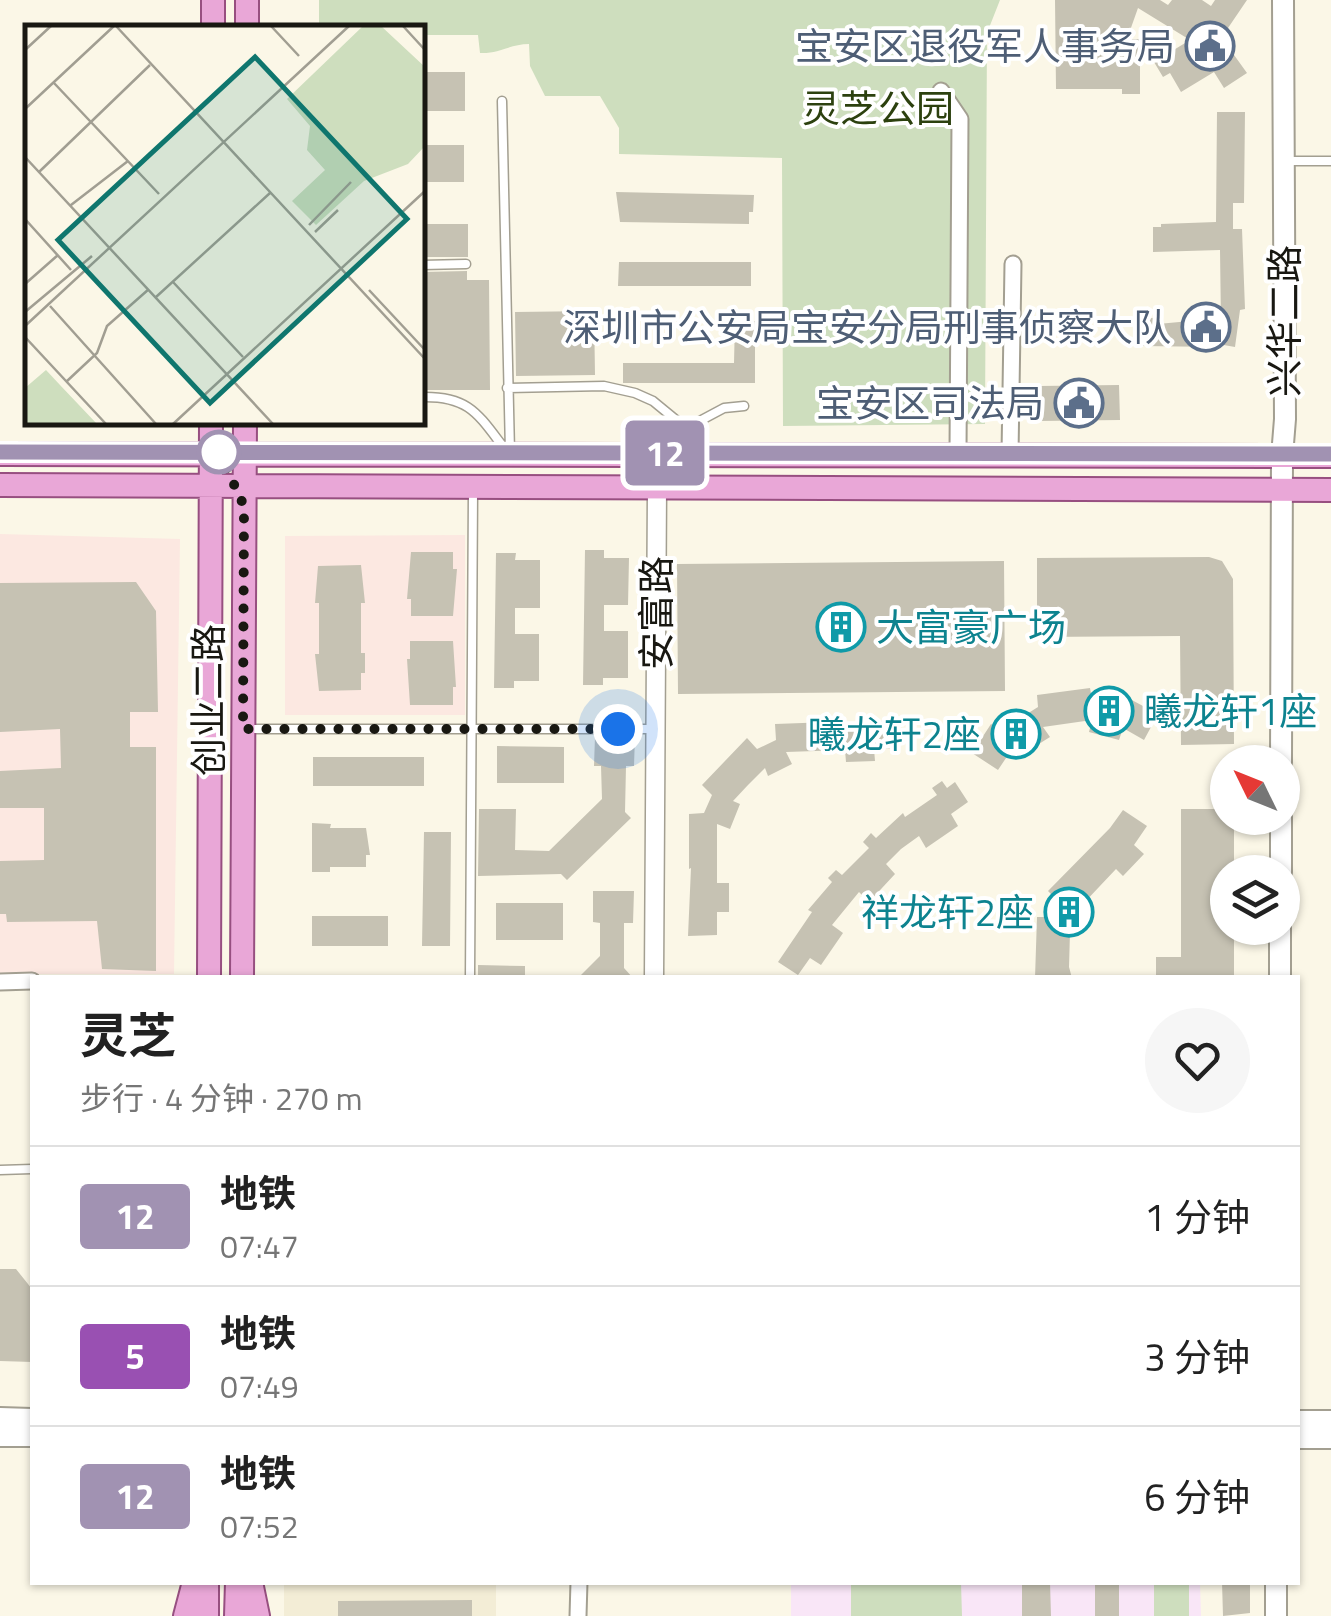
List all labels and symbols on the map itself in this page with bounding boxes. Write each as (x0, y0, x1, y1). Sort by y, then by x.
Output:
place label: 宝安区退役军人事务局 (795, 17, 1175, 75)
public building icon: 宝安区退役军人事务局 (1184, 20, 1236, 72)
inset map (25, 25, 425, 425)
park label: 灵芝公园 (802, 79, 954, 137)
street label: 兴华二路 (1255, 245, 1313, 397)
place label: 深圳市公安局宝安分局刑事侦察大队 (563, 298, 1171, 356)
public building icon: 深圳市公安局宝安分局刑事侦察大队 (1180, 301, 1232, 353)
place label: 宝安区司法局 (816, 374, 1044, 432)
public building icon: 宝安区司法局 (1053, 377, 1105, 429)
line badge: 12 (620, 420, 710, 486)
unlabelled marker (198, 431, 240, 473)
street label: 安富路 (627, 556, 685, 670)
place label: 大富豪广场 (876, 598, 1066, 656)
building icon: 大富豪广场 (815, 601, 867, 653)
street label: 创业二路 (179, 624, 237, 776)
place label: 曦龙轩1座 (1144, 682, 1317, 740)
building icon: 曦龙轩1座 (1083, 685, 1135, 737)
your location (593, 704, 643, 754)
place label: 曦龙轩2座 (808, 705, 981, 763)
building icon: 曦龙轩2座 (990, 708, 1042, 760)
north arrow (1210, 745, 1300, 835)
place label: 祥龙轩2座 (861, 883, 1034, 941)
building icon: 祥龙轩2座 (1043, 886, 1095, 938)

